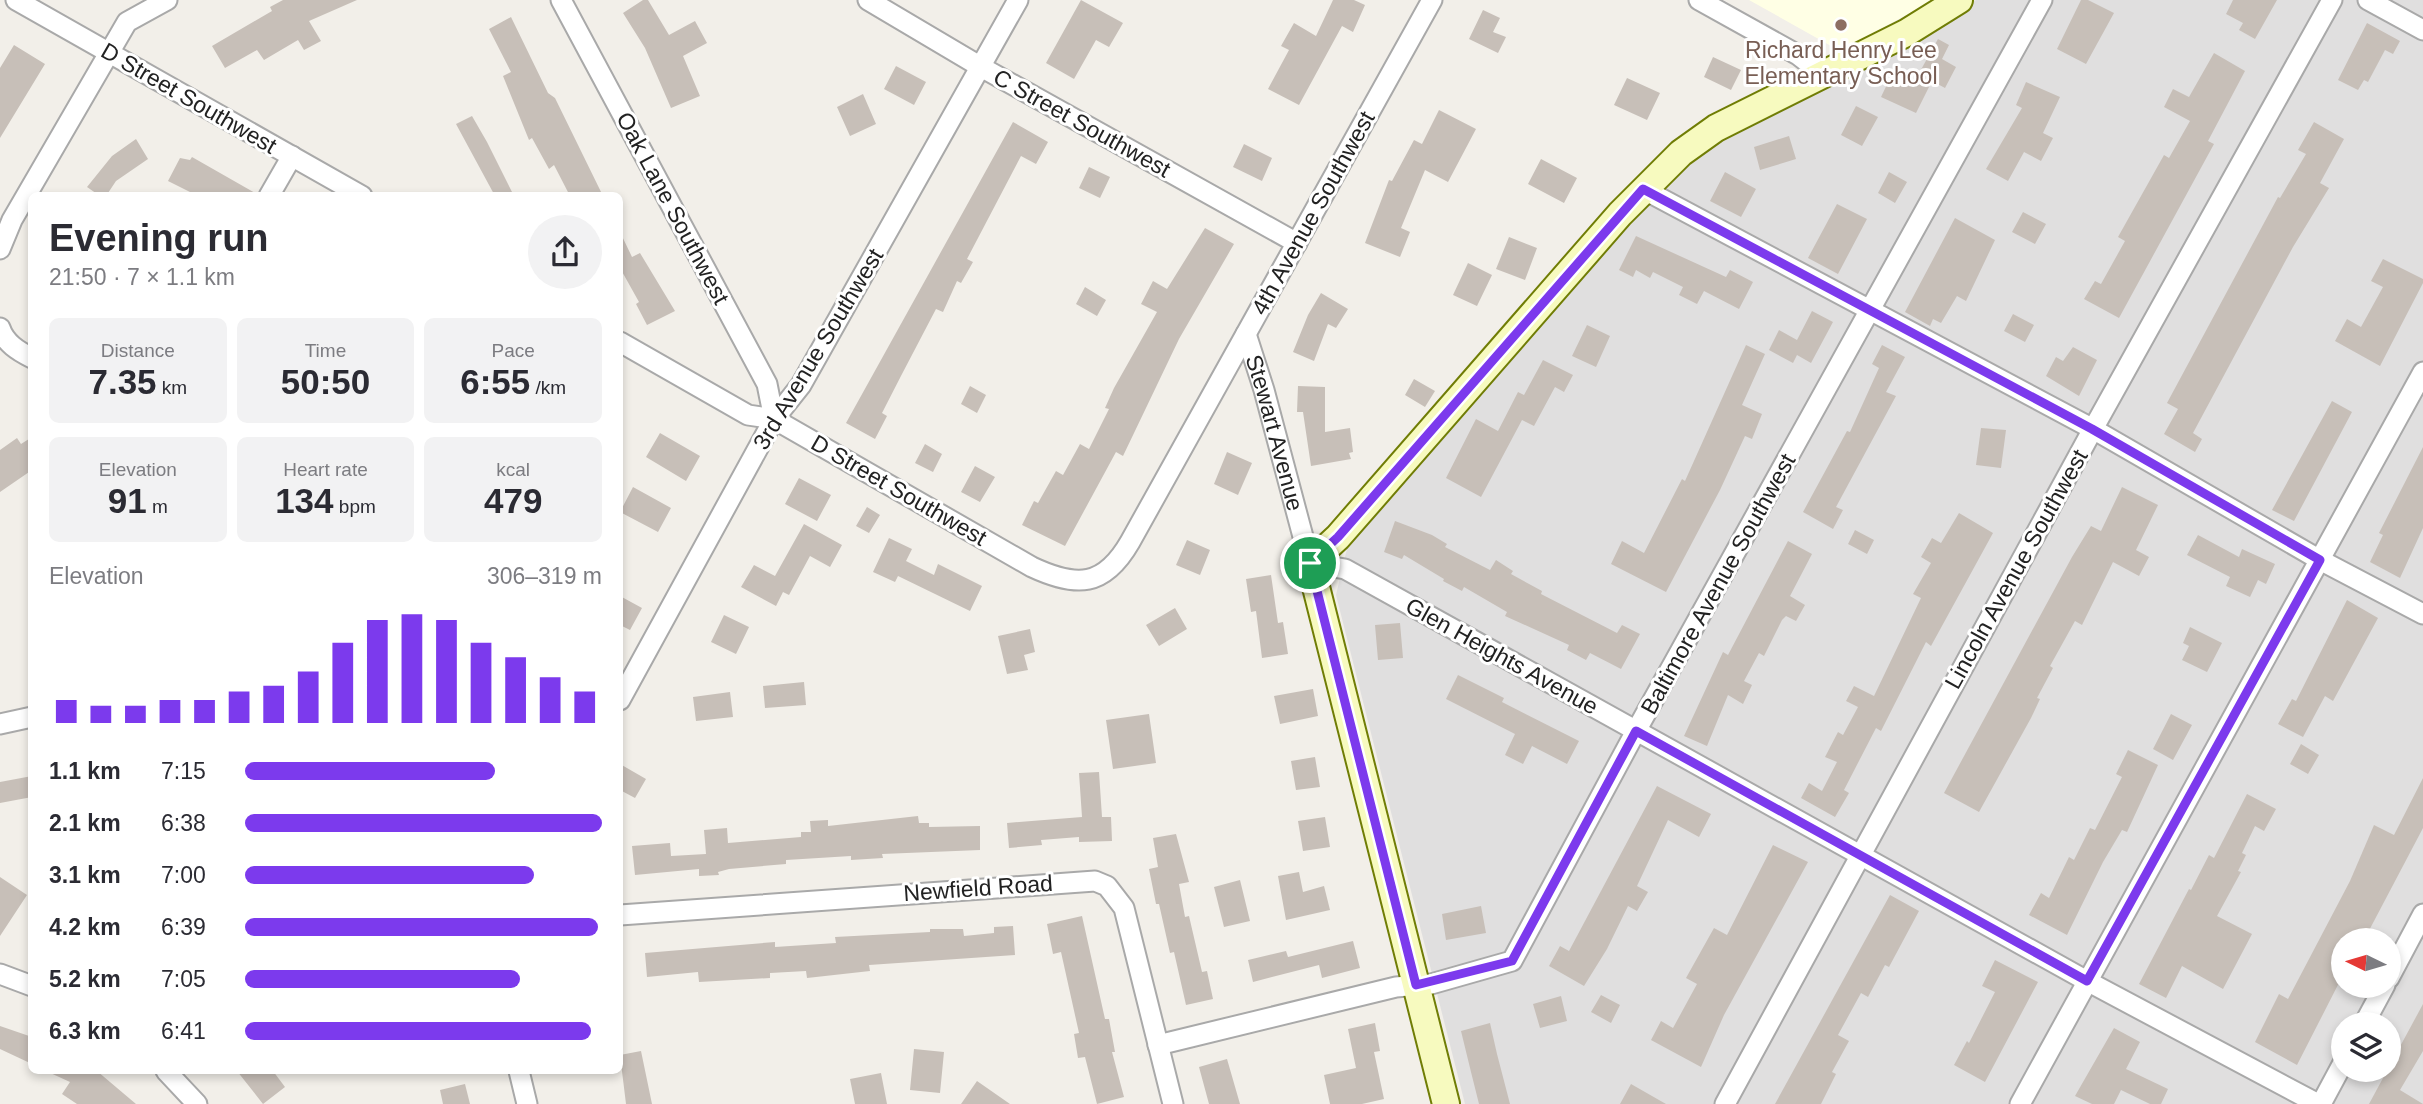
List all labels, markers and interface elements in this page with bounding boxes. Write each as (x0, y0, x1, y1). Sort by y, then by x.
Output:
marker: Richard Henry Lee Elementary School (1833, 17, 1849, 33)
street label: D Street Southwest (97, 37, 282, 159)
place label: Richard Henry Lee Elementary School (1744, 37, 1938, 89)
street label: C Street Southwest (989, 64, 1175, 183)
street label: 4th Avenue Southwest (1246, 106, 1380, 319)
street label: Oak Lane Southwest (611, 108, 735, 309)
button: share (528, 215, 602, 289)
text: Evening run (49, 217, 269, 259)
street label: 3rd Avenue Southwest (748, 243, 889, 454)
text: 21:50 · 7 × 1.1 km (49, 264, 235, 290)
text: Distance (101, 340, 175, 361)
text: Time (305, 340, 346, 361)
text: Pace (492, 340, 535, 361)
street label: Stewart Avenue (1241, 352, 1309, 514)
text: 7.35 (88, 362, 157, 401)
text: 50:50 (281, 362, 370, 401)
text: 6:55 (460, 362, 530, 401)
text: km (157, 377, 187, 398)
text: /km (530, 377, 566, 398)
street label: D Street Southwest (807, 429, 992, 551)
street label: Lincoln Avenue Southwest (1939, 444, 2093, 693)
street label: Baltimore Avenue Southwest (1635, 449, 1801, 719)
text: Elevation (99, 459, 177, 480)
text: Heart rate (283, 459, 368, 480)
text: kcal (496, 459, 530, 480)
text: 91 (108, 481, 147, 520)
text: 134 (275, 481, 334, 520)
text: 479 (484, 481, 542, 520)
text: m (147, 496, 168, 517)
text: bpm (334, 496, 376, 517)
pin (1280, 533, 1340, 593)
icon: arrive (1291, 544, 1329, 582)
text: Elevation (49, 563, 144, 589)
text: 306–319 m (487, 563, 602, 589)
street label: Glen Heights Avenue (1401, 592, 1603, 720)
text: 1.1 km (49, 758, 121, 784)
text: 7:15 (161, 758, 206, 784)
text: 2.1 km (49, 810, 121, 836)
text: 6:38 (161, 810, 206, 836)
text: 3.1 km (49, 862, 121, 888)
text: 7:00 (161, 862, 206, 888)
street label: Newfield Road (902, 870, 1054, 906)
text: 4.2 km (49, 914, 121, 940)
text: 6:39 (161, 914, 206, 940)
north arrow (2331, 928, 2401, 998)
map controls (2331, 928, 2401, 1082)
text: 5.2 km (49, 966, 121, 992)
text: 7:05 (161, 966, 206, 992)
button: layers (2331, 1012, 2401, 1082)
text: 6.3 km (49, 1018, 121, 1044)
text: 6:41 (161, 1018, 206, 1044)

